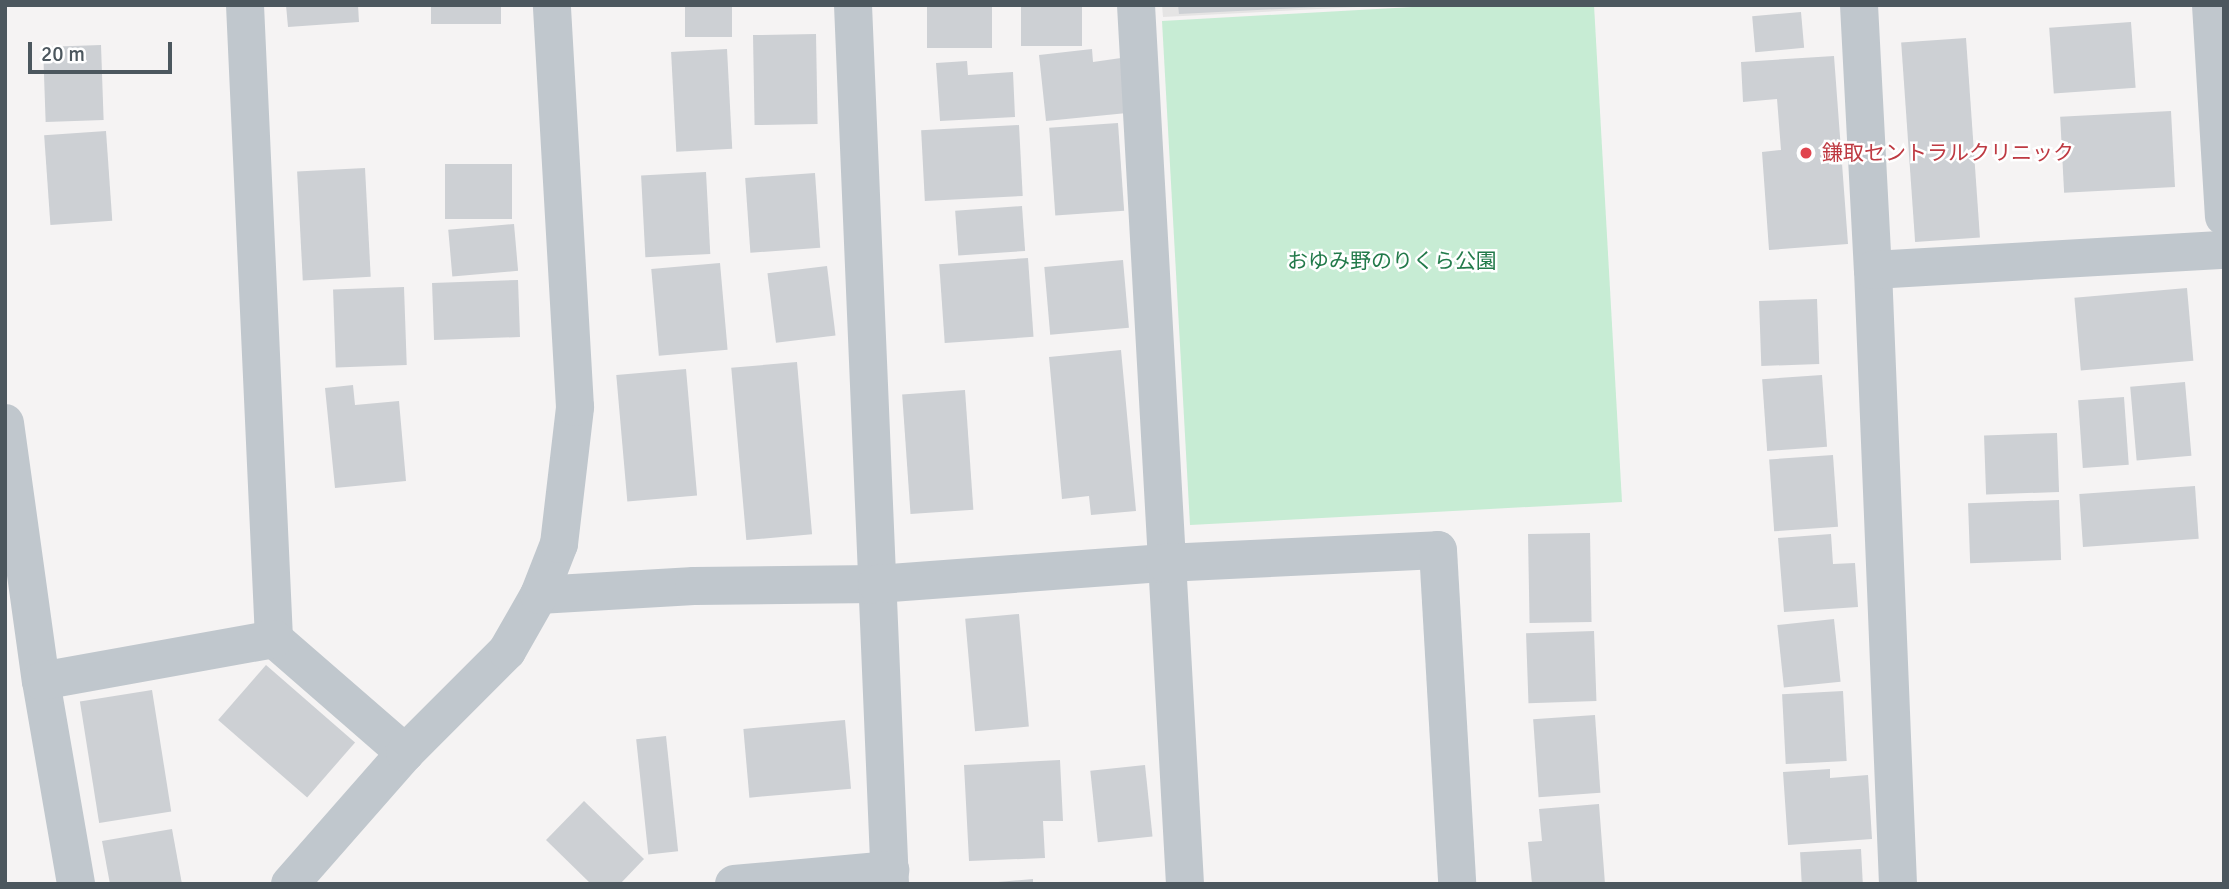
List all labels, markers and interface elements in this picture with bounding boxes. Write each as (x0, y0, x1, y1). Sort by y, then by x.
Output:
scale bar (32, 28, 175, 72)
text: 20 m (41, 41, 85, 67)
place label: 鎌取セントラルクリニック (1822, 140, 2074, 166)
marker: 鎌取セントラルクリニック (1796, 143, 1816, 163)
park label: おゆみ野のりくら公園 (1287, 248, 1497, 274)

